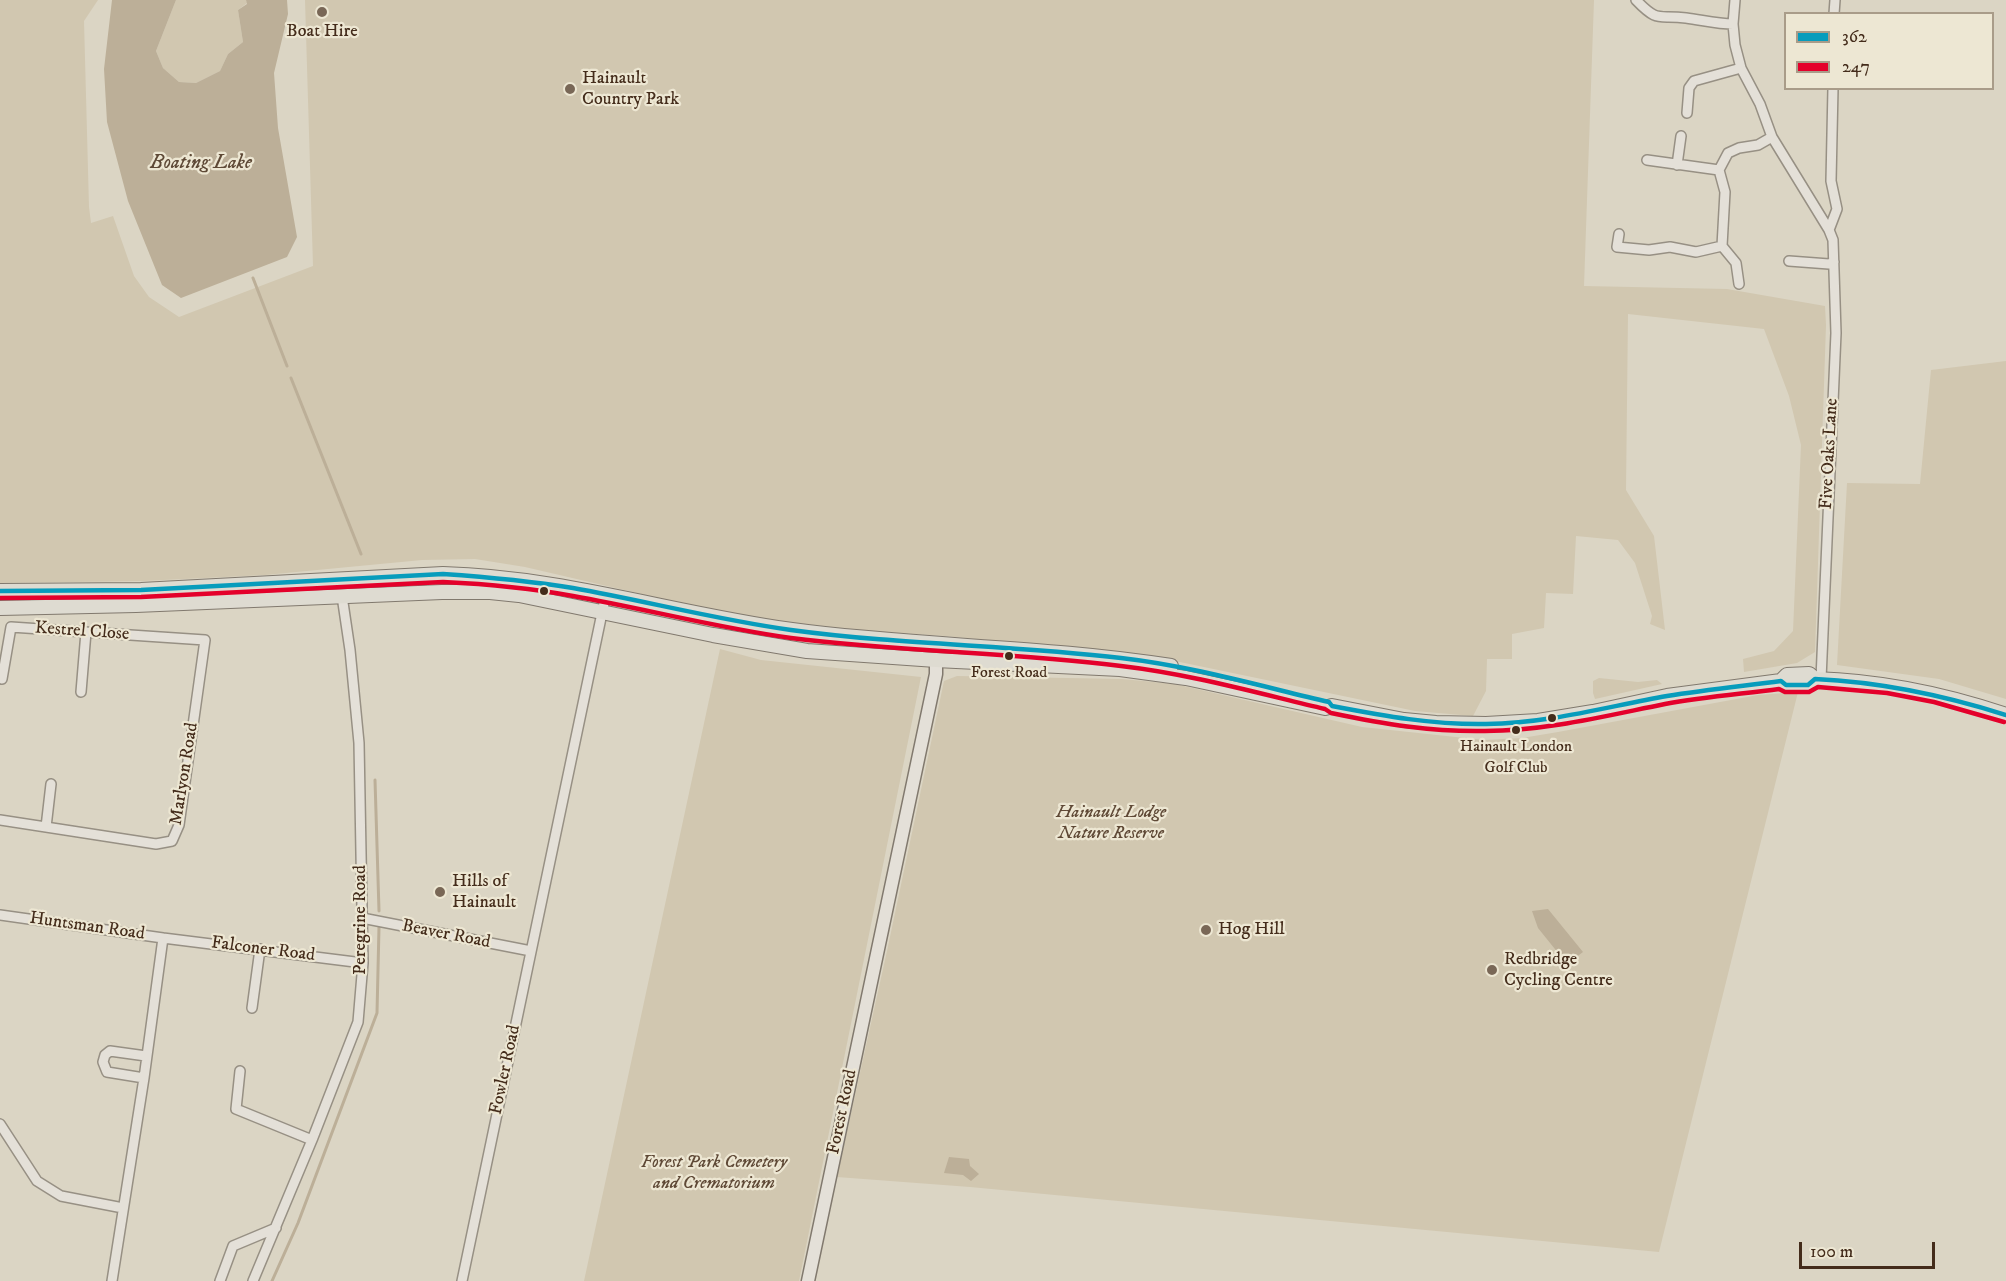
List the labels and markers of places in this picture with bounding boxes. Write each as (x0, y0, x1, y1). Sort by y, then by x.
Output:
marker: Boat Hire (315, 5, 329, 19)
place label: Boat Hire (286, 21, 358, 43)
place label: Hainault Country Park (582, 68, 679, 110)
marker: Hainault Country Park (563, 82, 577, 96)
unlabelled marker (538, 585, 550, 597)
marker: Forest Road (1003, 650, 1015, 662)
place label: Forest Road (971, 664, 1047, 684)
unlabelled marker (1546, 712, 1558, 724)
marker: Hainault London Golf Club (1510, 724, 1522, 736)
place label: Hainault London Golf Club (1460, 738, 1572, 776)
place label: Hills of Hainault (452, 871, 516, 914)
marker: Hills of Hainault (433, 885, 447, 899)
place label: Hog Hill (1218, 919, 1285, 941)
marker: Hog Hill (1199, 923, 1213, 937)
place label: Redbridge Cycling Centre (1504, 949, 1613, 992)
marker: Redbridge Cycling Centre (1485, 963, 1499, 977)

